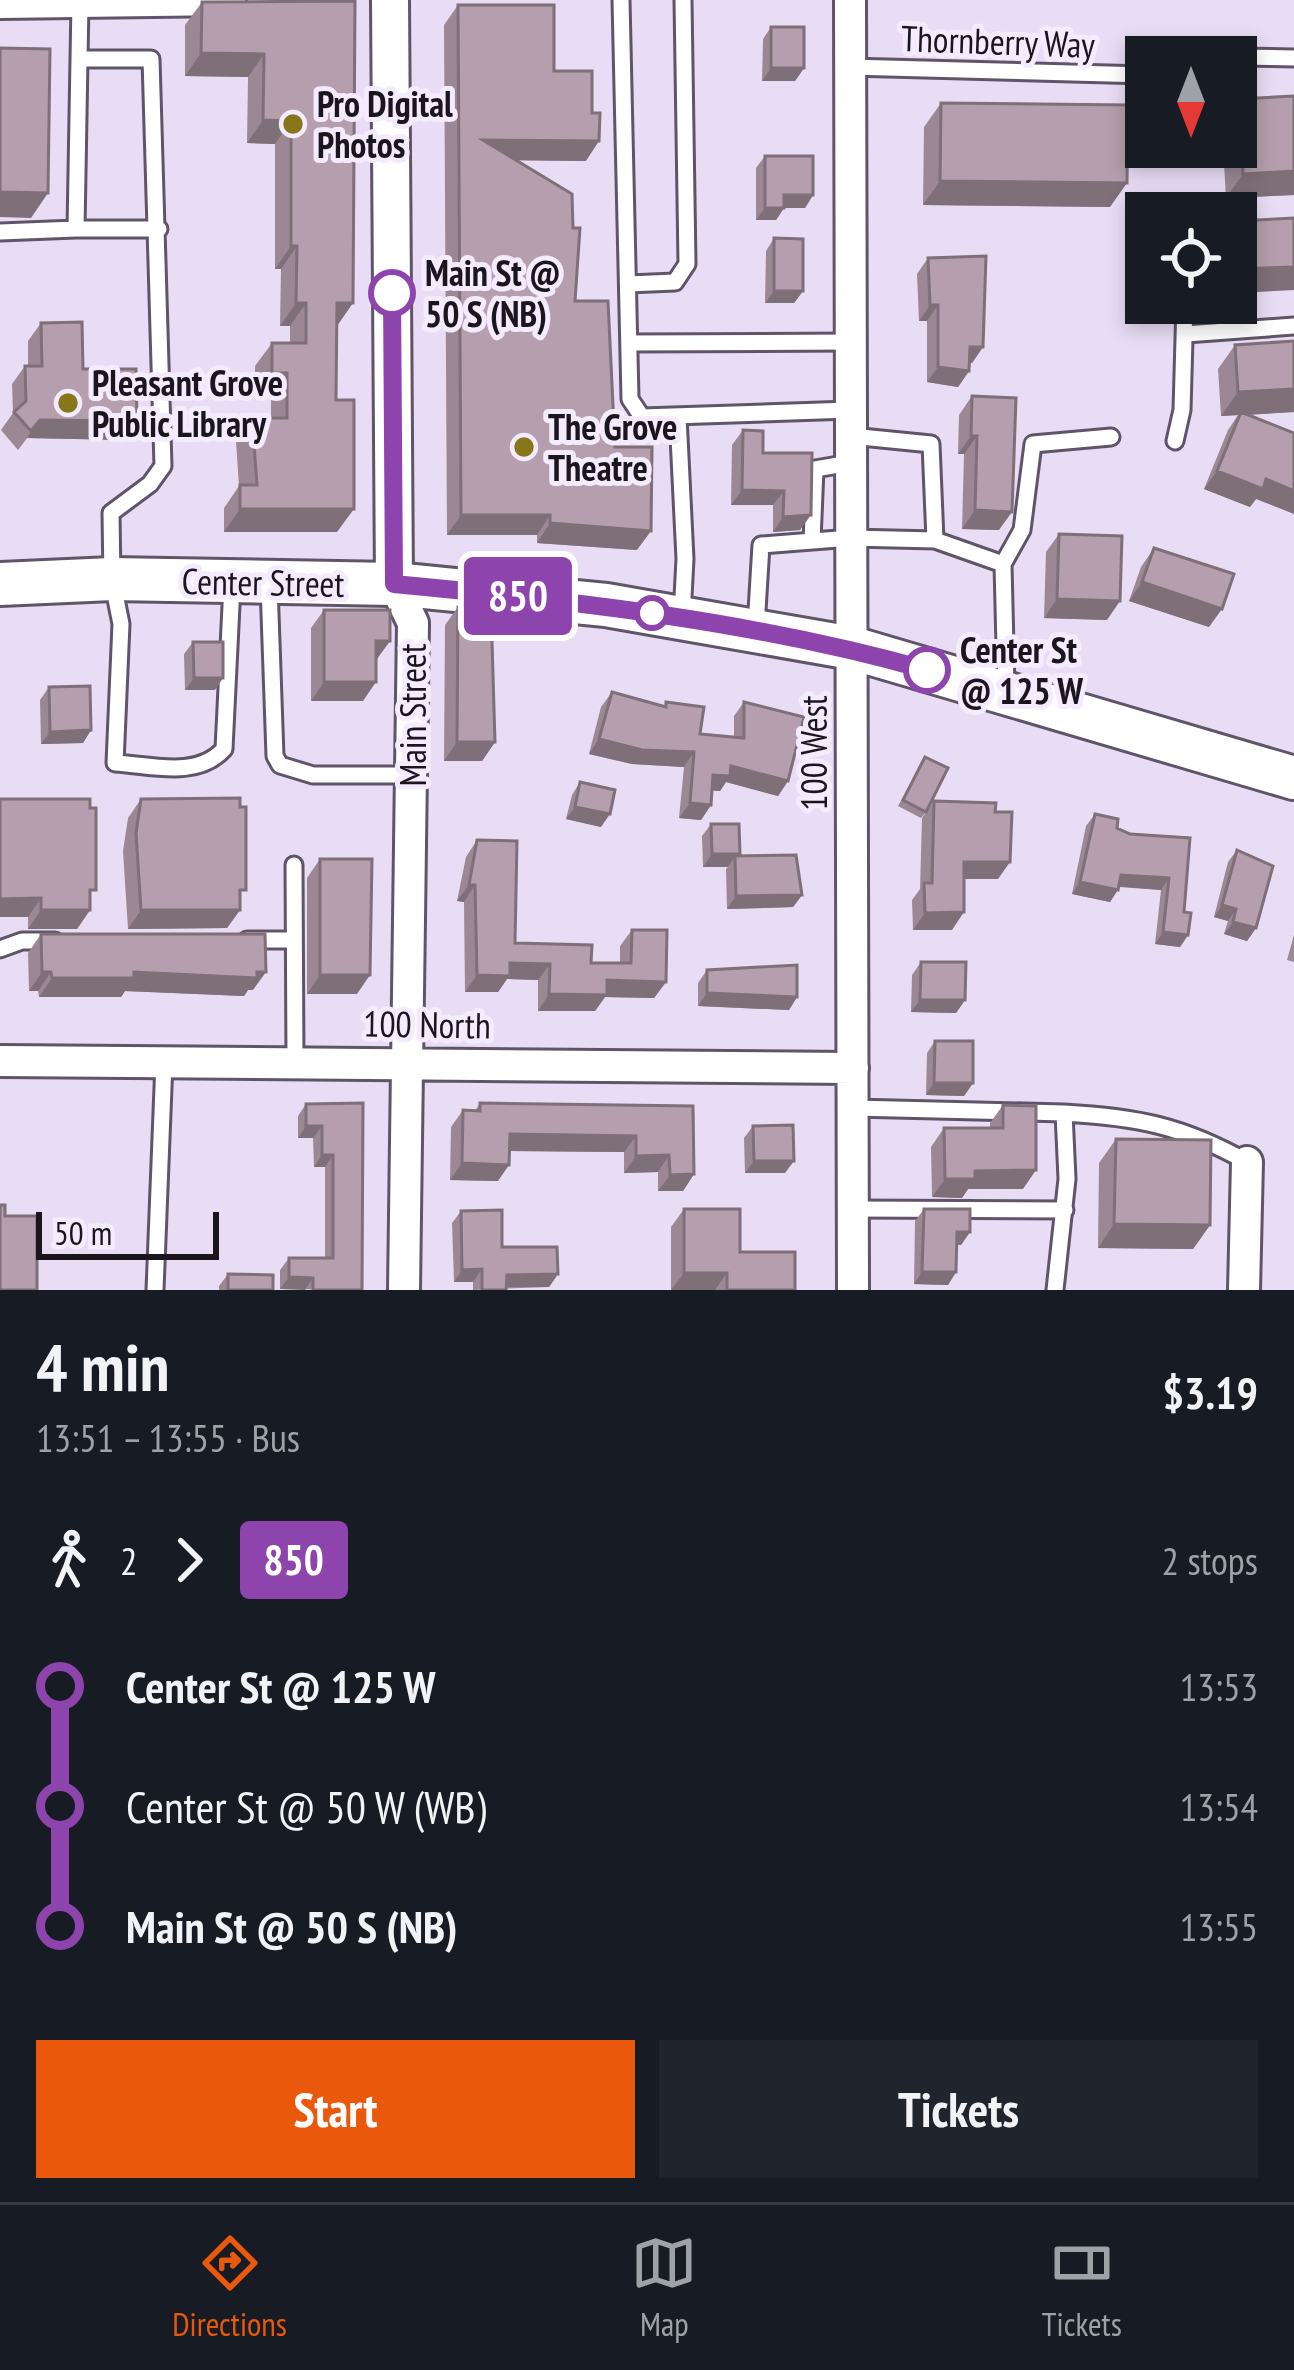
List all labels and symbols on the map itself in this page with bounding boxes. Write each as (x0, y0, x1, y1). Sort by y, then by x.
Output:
street label: Thornberry Way (900, 14, 1096, 68)
north arrow (1125, 36, 1257, 168)
place label: Pro Digital Photos (317, 80, 453, 168)
marker: Pro Digital Photos (280, 111, 306, 137)
place label: Main St @ 50 S (NB) (425, 249, 561, 337)
marker: Main St @ 50 S (NB) (370, 271, 414, 315)
place label: Pleasant Grove Public Library (92, 359, 283, 447)
marker: Pleasant Grove Public Library (55, 390, 81, 416)
place label: The Grove Theatre (548, 403, 677, 491)
marker: The Grove Theatre (511, 434, 537, 460)
street label: Center Street (181, 557, 345, 607)
line badge: 850 (449, 557, 587, 635)
unlabelled marker (636, 597, 668, 629)
place label: Center St @ 125 W (960, 626, 1083, 714)
street label: Main Street (389, 643, 436, 787)
marker: Center St @ 125 W (905, 648, 949, 692)
street label: 100 West (790, 695, 837, 811)
street label: 100 North (363, 999, 491, 1049)
scale bar (36, 1206, 219, 1259)

